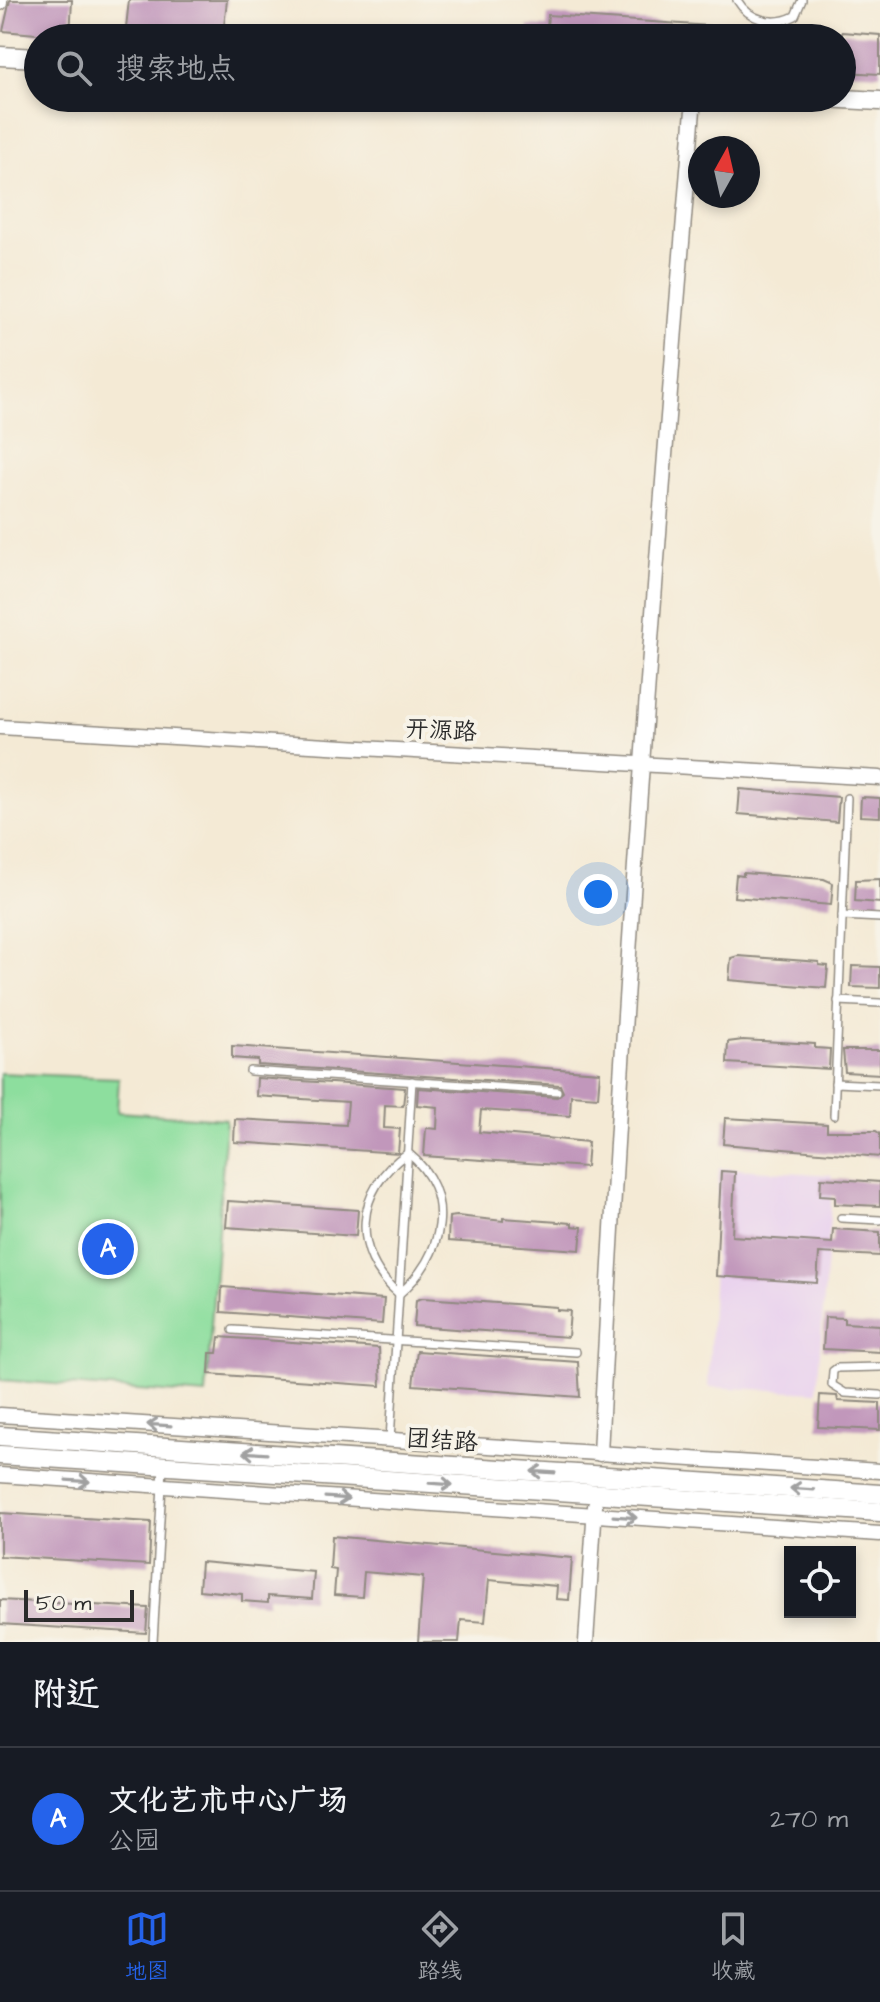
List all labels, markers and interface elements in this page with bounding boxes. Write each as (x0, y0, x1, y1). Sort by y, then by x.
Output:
search box (24, 24, 856, 112)
icon: search (52, 46, 96, 90)
text: 搜索地点 (116, 48, 236, 90)
north arrow (688, 136, 760, 208)
street label: 开源路 (404, 712, 478, 750)
your location (578, 874, 618, 914)
pin: A (82, 1219, 134, 1279)
one-way arrow (146, 1418, 173, 1433)
street label: 团结路 (405, 1422, 479, 1460)
one-way arrow (242, 1445, 269, 1460)
one-way arrow (530, 1464, 557, 1479)
one-way arrow (64, 1474, 91, 1489)
one-way arrow (427, 1477, 454, 1492)
one-way arrow (789, 1481, 816, 1496)
one-way arrow (323, 1491, 350, 1506)
one-way arrow (611, 1510, 638, 1525)
map controls (784, 1546, 856, 1618)
button: locate (784, 1546, 856, 1618)
scale bar (24, 1586, 134, 1622)
text: 50 m (36, 1588, 91, 1619)
text: 附近 (32, 1671, 100, 1719)
text: 文化艺术中心广场 (108, 1780, 348, 1822)
text: A (50, 1801, 66, 1837)
text: 270 m (770, 1801, 848, 1837)
text: 公园 (108, 1823, 160, 1859)
tab: 地图 (125, 1907, 169, 1987)
tab: 路线 (418, 1907, 462, 1987)
tab: 收藏 (711, 1907, 755, 1987)

